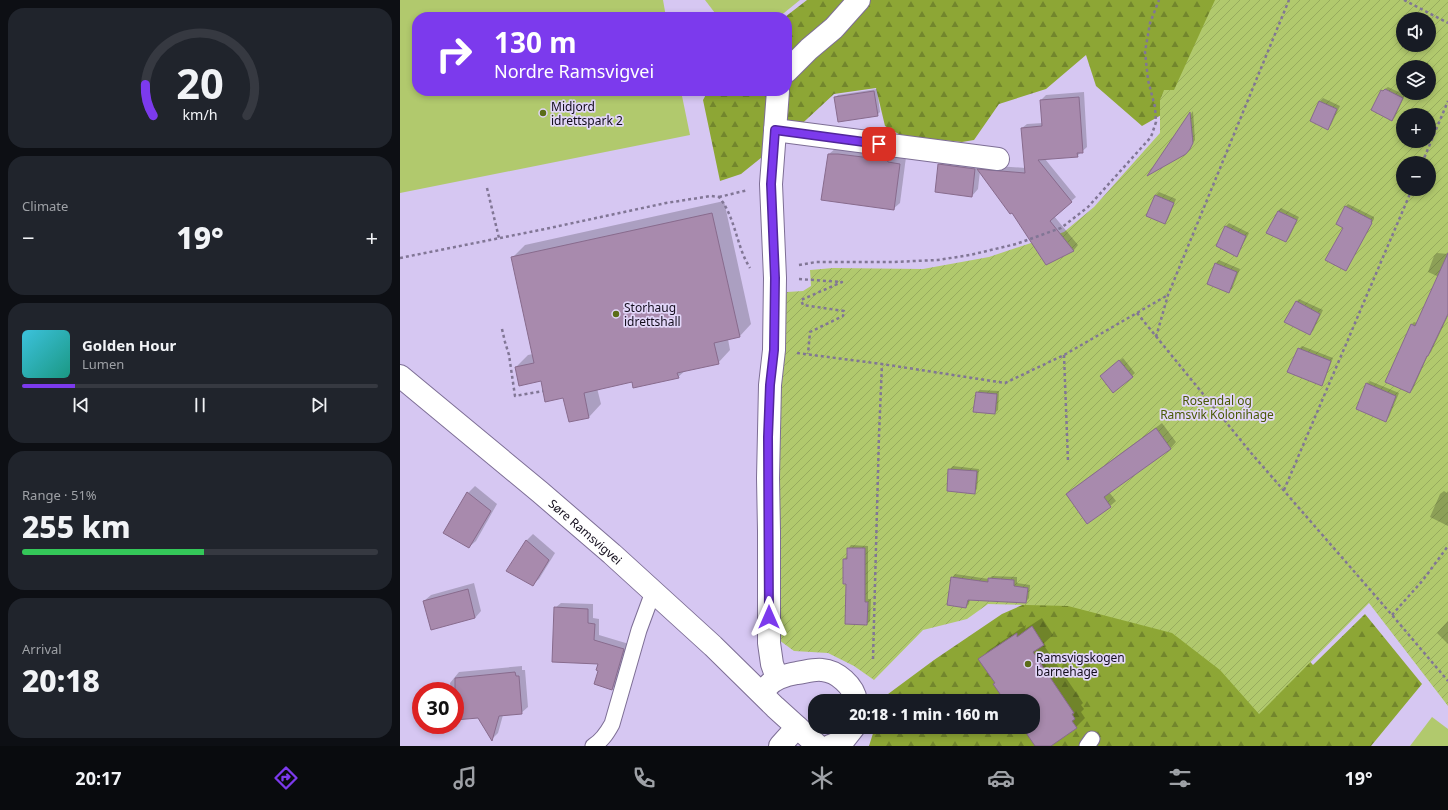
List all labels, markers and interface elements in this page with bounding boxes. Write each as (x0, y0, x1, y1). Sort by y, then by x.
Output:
map controls (1396, 12, 1436, 196)
button: sound (1396, 12, 1436, 52)
text: 130 m (494, 23, 577, 61)
icon: right (428, 28, 480, 80)
text: 20 (176, 55, 224, 111)
text: Nordre Ramsvigvei (494, 59, 654, 83)
button: layers (1396, 60, 1436, 100)
place label: Midjord idrettspark 2 (551, 98, 623, 129)
text: km/h (182, 104, 218, 123)
marker: Midjord idrettspark 2 (538, 108, 548, 118)
button: + (1396, 108, 1436, 148)
pin (862, 127, 896, 161)
icon: arrive (868, 133, 890, 155)
button: − (1396, 156, 1436, 196)
text: Climate (22, 197, 68, 215)
text: 19° (176, 217, 224, 258)
text: − (22, 222, 35, 252)
text: + (365, 222, 378, 252)
place label: Storhaug idrettshall (624, 299, 681, 330)
marker: Storhaug idrettshall (611, 309, 621, 319)
text: Golden Hour (82, 335, 176, 355)
text: Lumen (82, 355, 124, 373)
park label: Rosendal og Ramsvik Kolonihage (1160, 392, 1274, 423)
icon: previous (70, 394, 92, 416)
icon: pause (189, 394, 211, 416)
icon: next (308, 394, 330, 416)
text: Range · 51% (22, 486, 97, 504)
street label: Søre Ramsvigvei (545, 495, 626, 568)
text: 255 km (22, 506, 131, 547)
position arrow (748, 596, 790, 638)
text: Arrival (22, 640, 62, 658)
place label: Ramsvigskogen barnehage (1036, 649, 1125, 680)
marker: Ramsvigskogen barnehage (1023, 659, 1033, 669)
text: 20:18 (22, 660, 100, 701)
speed limit sign: 30 (412, 682, 464, 734)
text: 20:18 · 1 min · 160 m (849, 704, 999, 724)
icon: directions (272, 764, 300, 792)
icon: music (451, 764, 479, 792)
icon: phone (630, 764, 658, 792)
icon: climate (808, 764, 836, 792)
icon: car (987, 764, 1015, 792)
icon: filters (1166, 764, 1194, 792)
text: 20:17 (75, 766, 122, 790)
text: 19° (1344, 766, 1373, 790)

